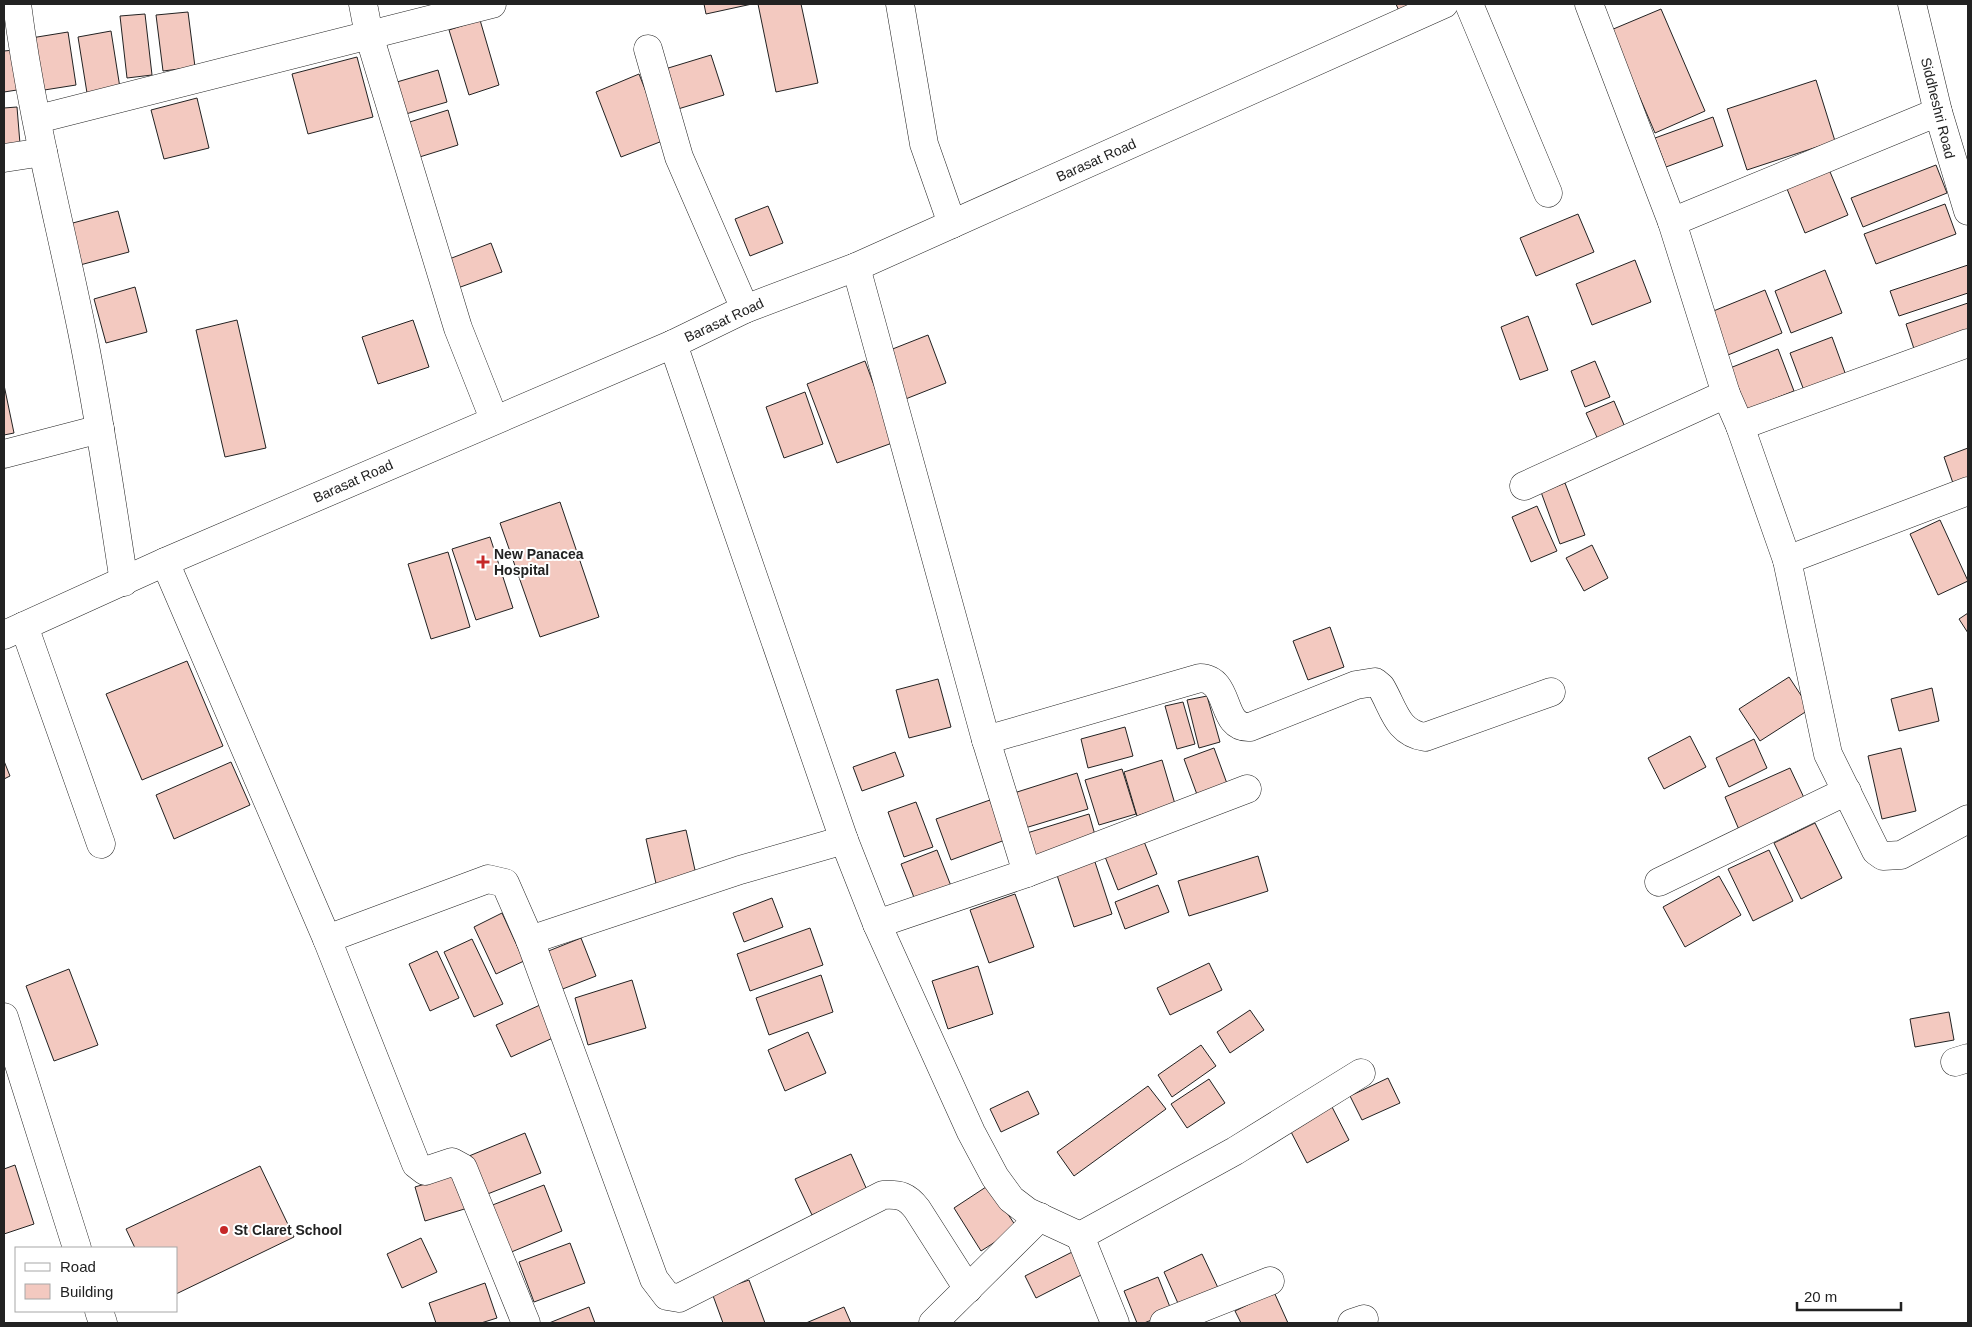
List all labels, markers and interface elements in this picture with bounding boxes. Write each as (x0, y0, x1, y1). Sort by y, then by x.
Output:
street label: Siddheshri Road (1918, 56, 1958, 160)
street label: Barasat Road (1054, 135, 1138, 185)
street label: Barasat Road (682, 295, 766, 345)
street label: Barasat Road (311, 456, 395, 506)
place label: New Panacea Hospital (494, 546, 584, 578)
marker: New Panacea Hospital (476, 555, 490, 569)
place label: St Claret School (234, 1222, 342, 1238)
marker: St Claret School (218, 1224, 230, 1236)
legend (15, 1247, 178, 1312)
text: Road (60, 1258, 96, 1275)
scale bar (1797, 1280, 1901, 1312)
text: Building (60, 1283, 113, 1300)
text: 20 m (1804, 1288, 1837, 1305)

